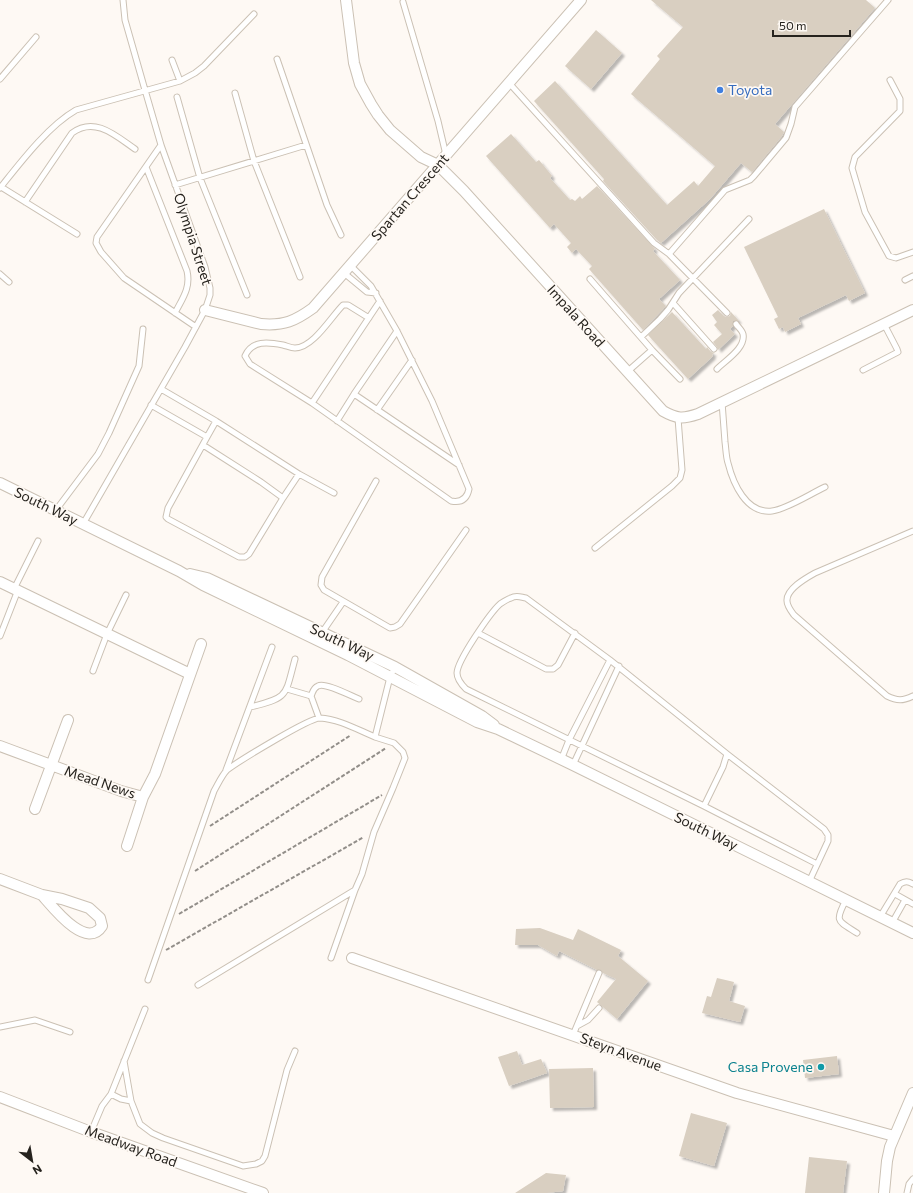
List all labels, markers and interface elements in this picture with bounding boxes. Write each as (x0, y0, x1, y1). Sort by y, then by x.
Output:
scale bar (773, 12, 850, 38)
text: 50 m (779, 18, 807, 32)
place label: Toyota (728, 81, 772, 98)
marker: Toyota (715, 85, 725, 95)
street label: Spartan Crescent (367, 149, 452, 244)
street label: Olympia Street (171, 191, 216, 287)
street label: Impala Road (544, 281, 609, 350)
street label: South Way (12, 483, 81, 528)
street label: South Way (307, 619, 377, 664)
street label: Mead News (62, 761, 138, 802)
street label: South Way (672, 808, 741, 853)
street label: Steyn Avenue (578, 1029, 664, 1074)
place label: Casa Provene (728, 1058, 813, 1075)
marker: Casa Provene (816, 1062, 826, 1072)
street label: Meadway Road (83, 1121, 180, 1170)
north arrow (12, 1141, 52, 1181)
text: N (31, 1162, 44, 1178)

